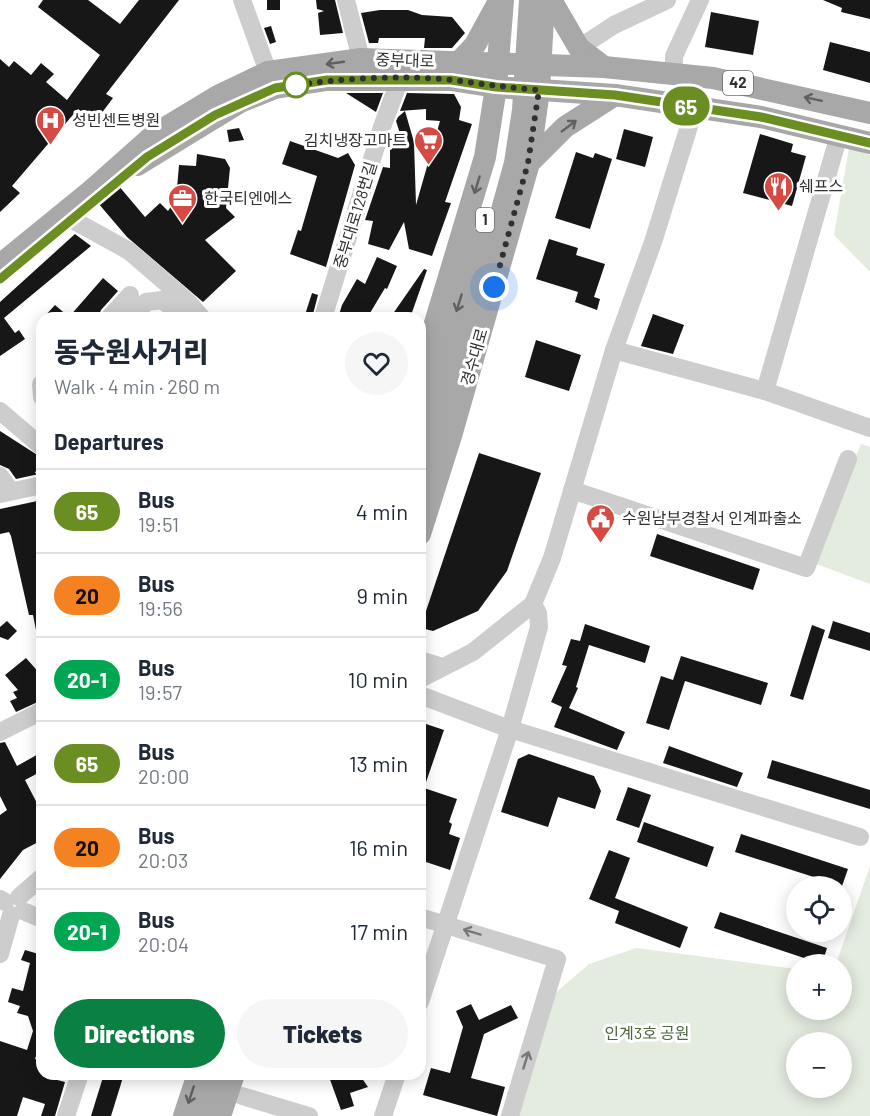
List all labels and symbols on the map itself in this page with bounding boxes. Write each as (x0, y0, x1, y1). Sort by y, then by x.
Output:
street label: 중부대로 (375, 49, 435, 70)
one-way arrow (325, 57, 345, 68)
road number: 42 (723, 71, 753, 95)
unlabelled marker (283, 72, 309, 98)
line badge: 65 (659, 86, 713, 126)
one-way arrow (804, 93, 823, 104)
hospital icon: 성빈센트병원 (35, 104, 67, 146)
place label: 성빈센트병원 (72, 110, 160, 129)
one-way arrow (561, 120, 577, 133)
supermarket icon: 김치냉장고마트 (412, 124, 444, 166)
place label: 김치냉장고마트 (304, 130, 407, 149)
street label: 중부대로128번길 (329, 159, 380, 271)
restaurant icon: 쉐프스 (762, 170, 794, 212)
one-way arrow (471, 175, 482, 194)
place label: 쉐프스 (799, 176, 843, 195)
office icon: 한국티엔에스 (167, 182, 199, 224)
place label: 한국티엔에스 (204, 188, 292, 207)
road number: 1 (476, 208, 494, 232)
your location (479, 272, 509, 302)
one-way arrow (453, 294, 464, 313)
street label: 경수대로 (456, 326, 491, 388)
public building icon: 수원남부경찰서 인계파출소 (585, 502, 617, 544)
place label: 수원남부경찰서 인계파출소 (622, 508, 802, 527)
one-way arrow (463, 926, 482, 937)
park label: 인계3호 공원 (604, 1023, 690, 1042)
one-way arrow (521, 1051, 532, 1070)
one-way arrow (185, 1085, 196, 1104)

